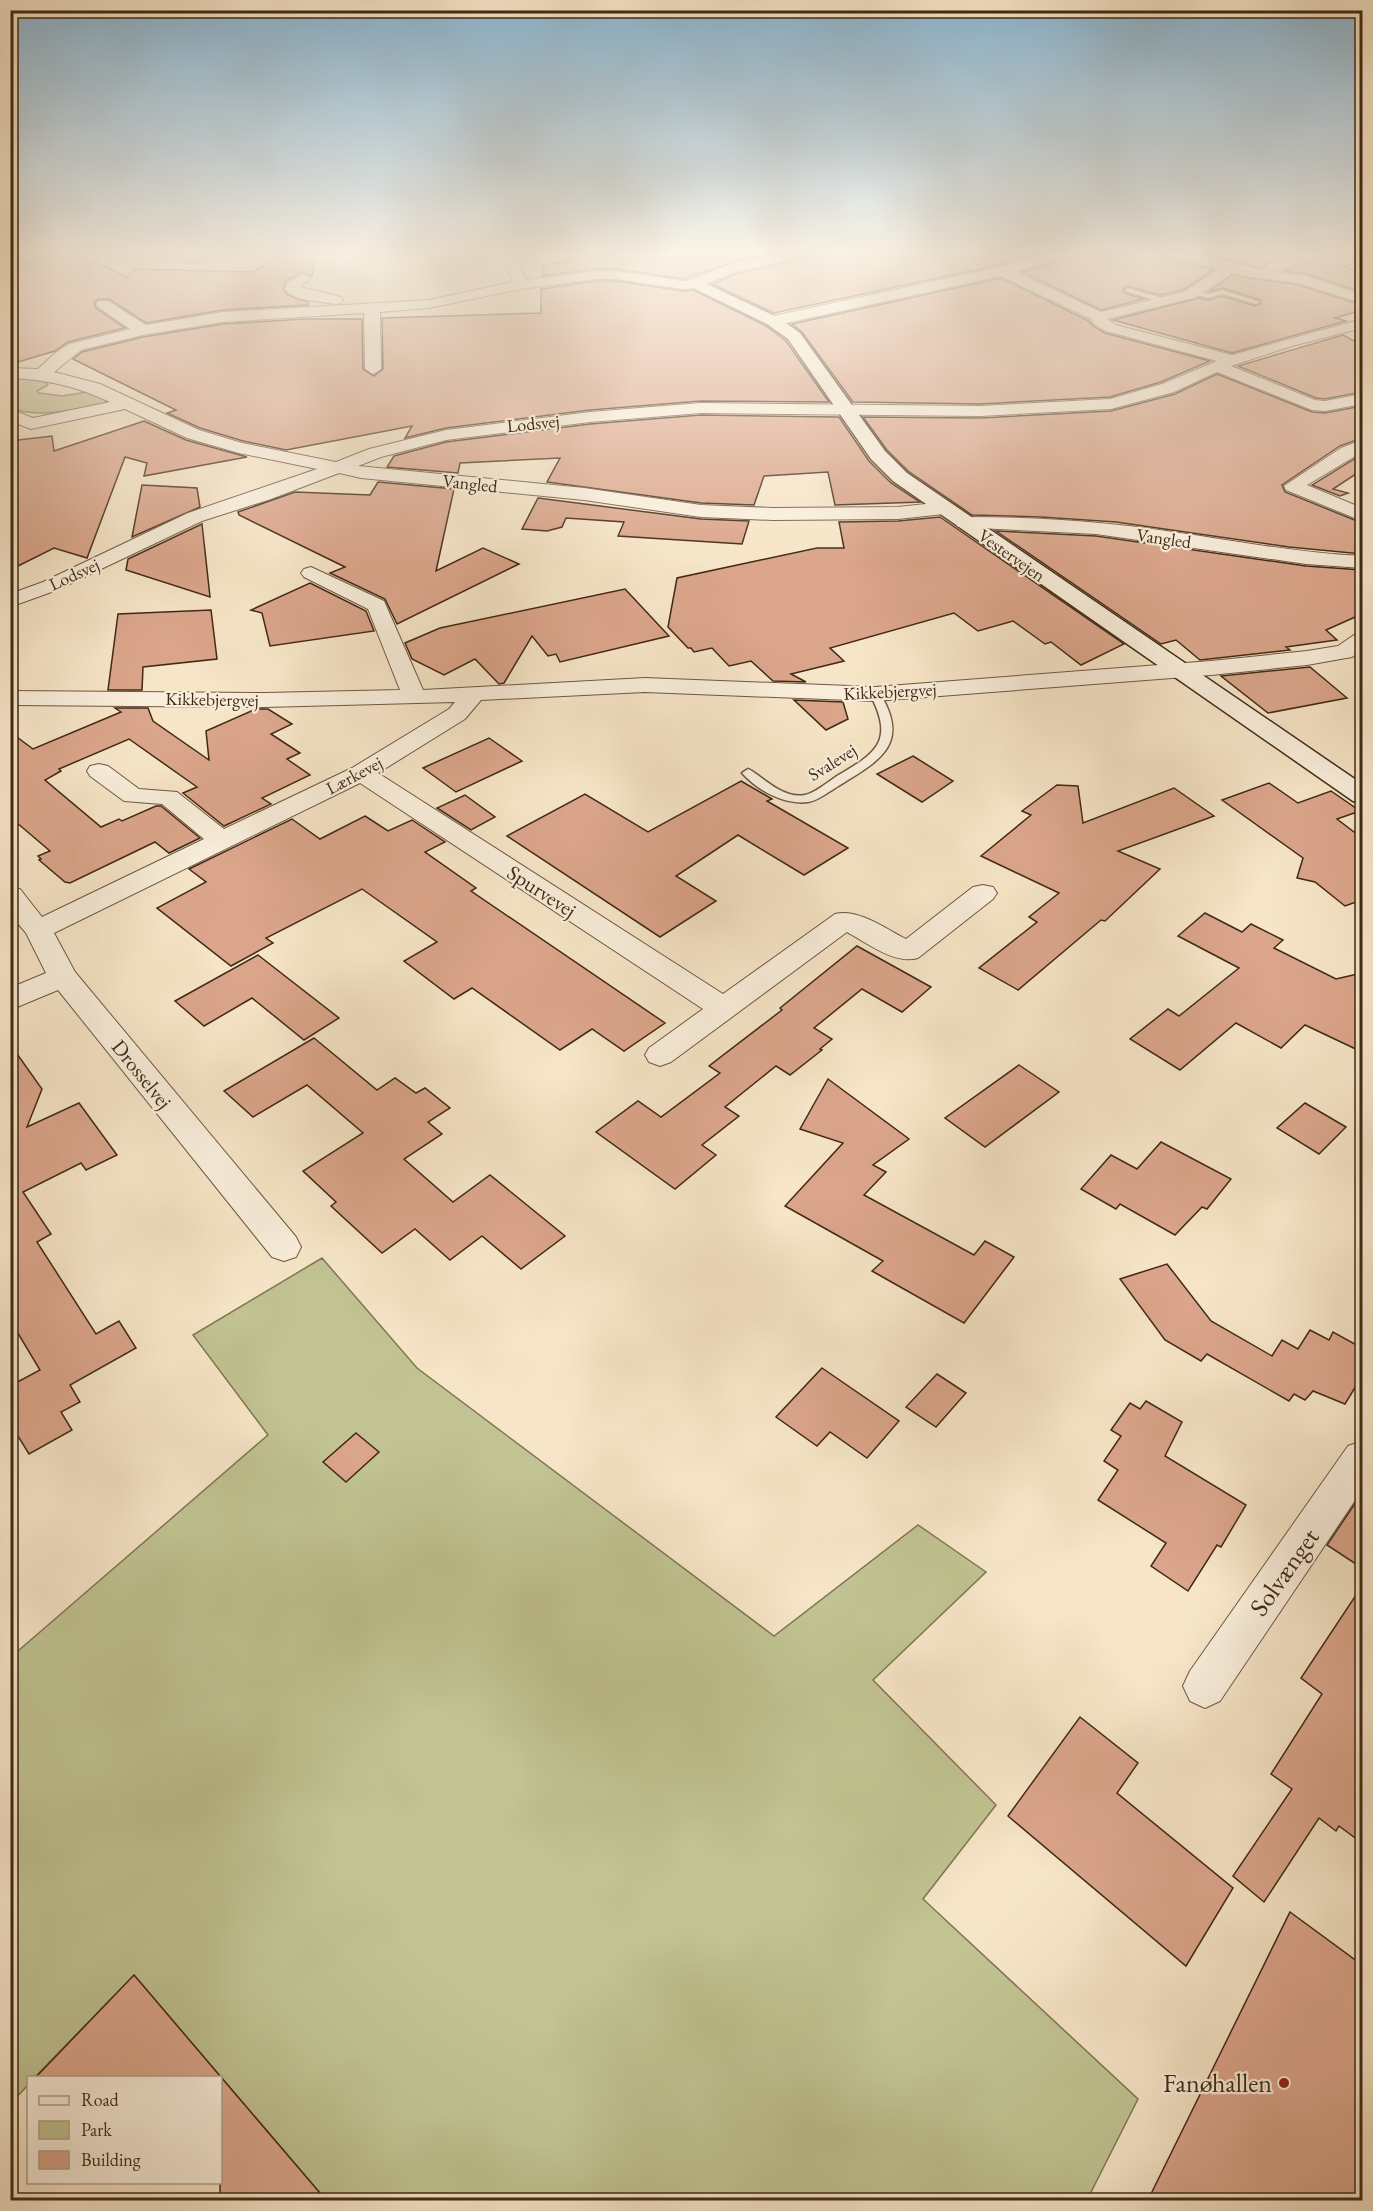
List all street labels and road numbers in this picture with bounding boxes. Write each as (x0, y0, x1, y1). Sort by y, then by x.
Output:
street label: Lodsvej (506, 409, 560, 437)
street label: Vangled (441, 469, 499, 497)
street label: Vangled (1135, 523, 1194, 553)
street label: Vestervejen (974, 524, 1050, 587)
street label: Lodsvej (45, 552, 103, 596)
street label: Kikkebjergvej (843, 677, 937, 705)
street label: Kikkebjergvej (165, 687, 259, 711)
street label: Svalevej (803, 738, 861, 786)
street label: Lærkevej (322, 751, 386, 799)
street label: Spurvevej (502, 859, 582, 923)
street label: Drosselvej (106, 1034, 178, 1114)
street label: Solvænget (1241, 1521, 1327, 1623)

